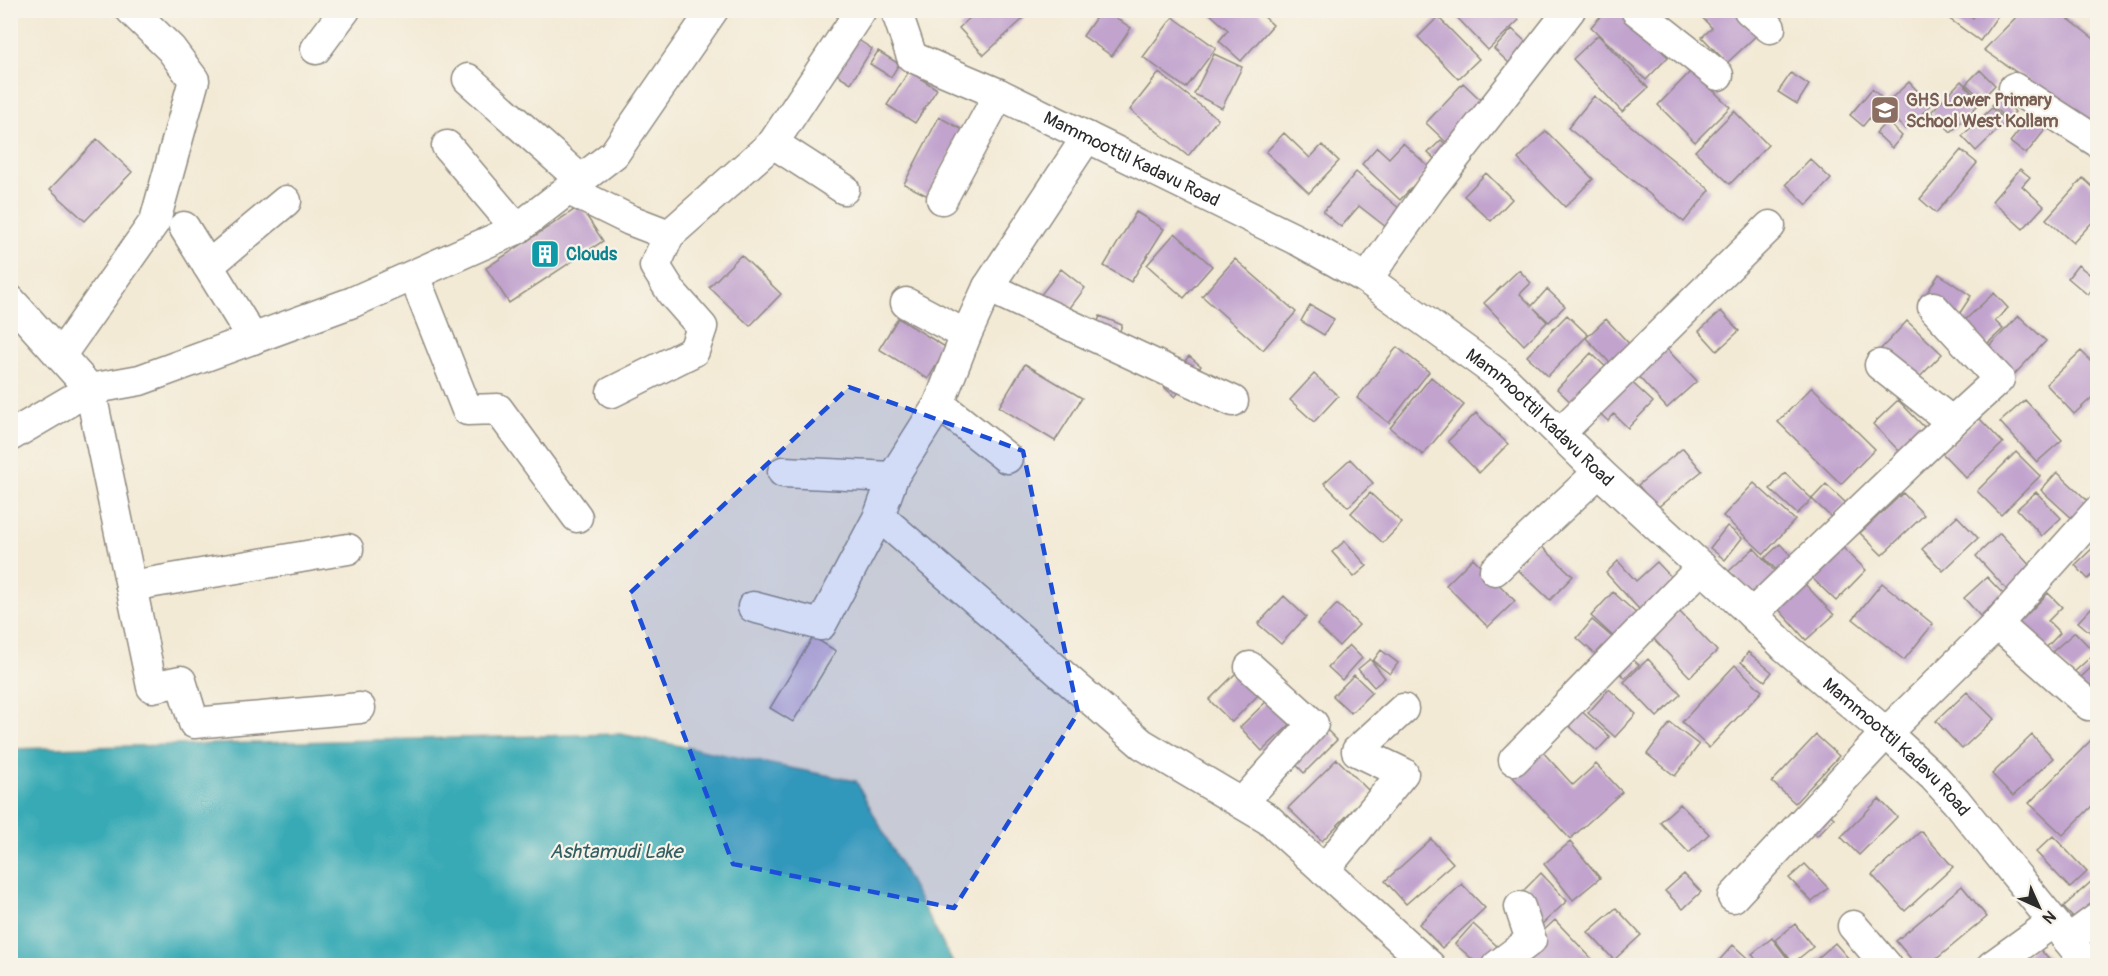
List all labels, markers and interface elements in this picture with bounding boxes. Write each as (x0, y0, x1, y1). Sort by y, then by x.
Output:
place label: GHS Lower Primary School West Kollam (1906, 89, 2059, 133)
school or university icon: GHS Lower Primary School West Kollam (1869, 94, 1901, 126)
street label: Mammoottil Kadavu Road (1040, 106, 1224, 212)
building icon: Clouds (529, 238, 561, 270)
place label: Clouds (566, 243, 618, 266)
street label: Mammoottil Kadavu Road (1461, 343, 1619, 491)
street label: Mammoottil Kadavu Road (1818, 673, 1975, 821)
water label: Ashtamudi Lake (550, 839, 685, 864)
north arrow (2009, 877, 2069, 937)
text: N (2038, 906, 2060, 928)

